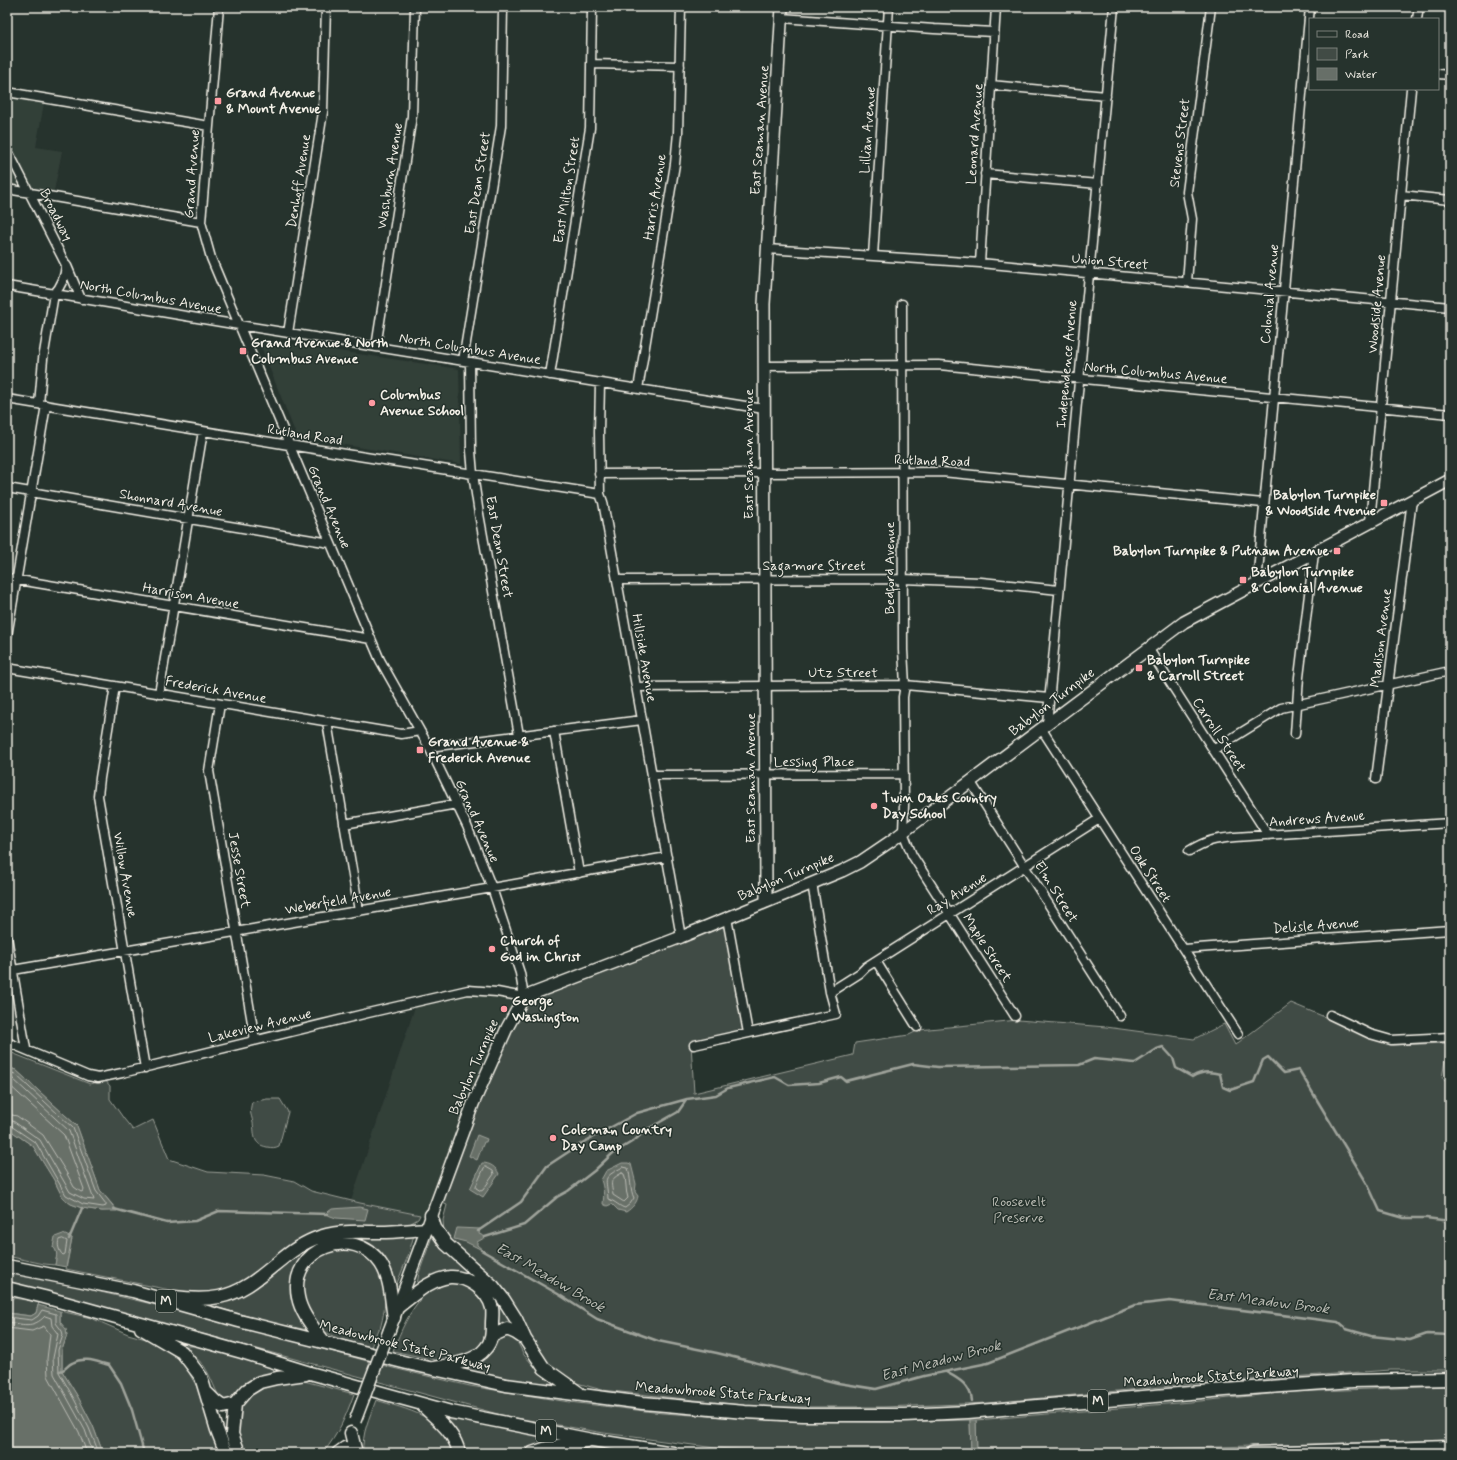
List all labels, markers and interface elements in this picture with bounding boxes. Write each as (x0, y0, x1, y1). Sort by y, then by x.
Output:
legend (1309, 18, 1439, 90)
text: Road (1345, 27, 1369, 43)
text: Park (1345, 47, 1369, 63)
street label: East Seaman Avenue (746, 64, 774, 196)
text: Water (1345, 67, 1377, 83)
street label: Leonard Avenue (962, 83, 988, 185)
place label: Grand Avenue & Mount Avenue (226, 84, 321, 118)
street label: Lillian Avenue (856, 86, 880, 174)
marker: Grand Avenue & Mount Avenue (213, 96, 223, 106)
street label: Stevens Street (1166, 97, 1194, 189)
street label: Washburn Avenue (373, 121, 407, 231)
street label: Grand Avenue (180, 129, 204, 219)
street label: East Dean Street (461, 130, 495, 236)
street label: Denhoff Avenue (283, 133, 315, 229)
street label: East Milton Street (550, 135, 584, 245)
street label: Harris Avenue (639, 152, 671, 241)
street label: Broadway (35, 186, 77, 244)
street label: Colonial Avenue (1257, 243, 1283, 345)
street label: Union Street (1071, 250, 1150, 274)
street label: Woodside Avenue (1364, 254, 1390, 354)
street label: North Columbus Avenue (79, 276, 223, 318)
street label: Independence Avenue (1052, 299, 1082, 429)
street label: North Columbus Avenue (398, 329, 542, 369)
place label: Grand Avenue & North Columbus Avenue (251, 334, 389, 368)
marker: Grand Avenue & North Columbus Avenue (238, 346, 248, 356)
street label: North Columbus Avenue (1084, 358, 1228, 388)
place label: Columbus Avenue School (380, 386, 464, 420)
street label: East Seaman Avenue (740, 389, 758, 519)
marker: Columbus Avenue School (367, 398, 377, 408)
street label: Rutland Road (266, 420, 344, 450)
street label: Rutland Road (894, 451, 970, 471)
street label: Grand Avenue (303, 462, 355, 552)
street label: Shonnard Avenue (118, 485, 224, 521)
place label: Babylon Turnpike & Woodside Avenue (1265, 486, 1376, 520)
street label: East Dean Street (481, 494, 517, 600)
marker: Babylon Turnpike & Woodside Avenue (1379, 498, 1389, 508)
street label: Bedford Avenue (881, 522, 901, 614)
place label: Babylon Turnpike & Putnam Avenue (1113, 542, 1329, 560)
marker: Babylon Turnpike & Putnam Avenue (1332, 546, 1342, 556)
street label: Sagamore Street (763, 557, 865, 577)
place label: Babylon Turnpike & Colonial Avenue (1251, 563, 1363, 597)
marker: Babylon Turnpike & Colonial Avenue (1238, 575, 1248, 585)
street label: Harrison Avenue (141, 579, 241, 613)
street label: Madison Avenue (1366, 587, 1396, 689)
street label: Hillside Avenue (627, 612, 661, 704)
place label: Babylon Turnpike & Carroll Street (1147, 651, 1250, 685)
marker: Babylon Turnpike & Carroll Street (1134, 663, 1144, 673)
street label: Utz Street (808, 664, 878, 682)
street label: Babylon Turnpike (1005, 664, 1099, 740)
street label: Frederick Avenue (164, 672, 268, 708)
street label: Carroll Street (1188, 694, 1250, 776)
street label: East Seaman Avenue (742, 713, 760, 843)
place label: Grand Avenue & Frederick Avenue (428, 733, 531, 767)
marker: Grand Avenue & Frederick Avenue (415, 745, 425, 755)
street label: Lessing Place (774, 753, 854, 773)
street label: Grand Avenue (451, 777, 503, 865)
place label: Twin Oaks Country Day School (882, 789, 997, 823)
marker: Twin Oaks Country Day School (869, 801, 879, 811)
street label: Andrews Avenue (1268, 807, 1366, 831)
street label: Willow Avenue (109, 831, 141, 920)
street label: Jesse Street (223, 831, 255, 910)
street label: Oak Street (1125, 842, 1175, 906)
street label: Babylon Turnpike (735, 849, 837, 905)
street label: Elm Street (1030, 858, 1082, 927)
street label: Ray Avenue (924, 869, 990, 919)
street label: Weberfield Avenue (283, 883, 393, 919)
street label: Maple Street (958, 910, 1016, 987)
street label: Delisle Avenue (1272, 914, 1360, 938)
place label: Church of God in Christ (500, 932, 581, 966)
marker: Church of God in Christ (487, 944, 497, 954)
place label: George Washington (511, 992, 579, 1029)
marker: George Washington (499, 1004, 509, 1014)
street label: Lakeview Avenue (207, 1005, 313, 1047)
street label: Babylon Turnpike (445, 1016, 503, 1118)
place label: Coleman Country Day Camp (561, 1121, 673, 1155)
marker: Coleman Country Day Camp (548, 1133, 558, 1143)
park label: Roosevelt Preserve (992, 1193, 1046, 1227)
water label: East Meadow Brook (492, 1239, 610, 1318)
water label: East Meadow Brook (1206, 1285, 1332, 1320)
road number: M (156, 1290, 176, 1312)
street label: Meadowbrook State Parkway (318, 1316, 492, 1376)
water label: East Meadow Brook (879, 1335, 1004, 1387)
street label: Meadowbrook State Parkway (1123, 1362, 1299, 1392)
street label: Meadowbrook State Parkway (635, 1378, 811, 1408)
road number: M (1088, 1390, 1108, 1412)
road number: M (536, 1420, 556, 1442)

